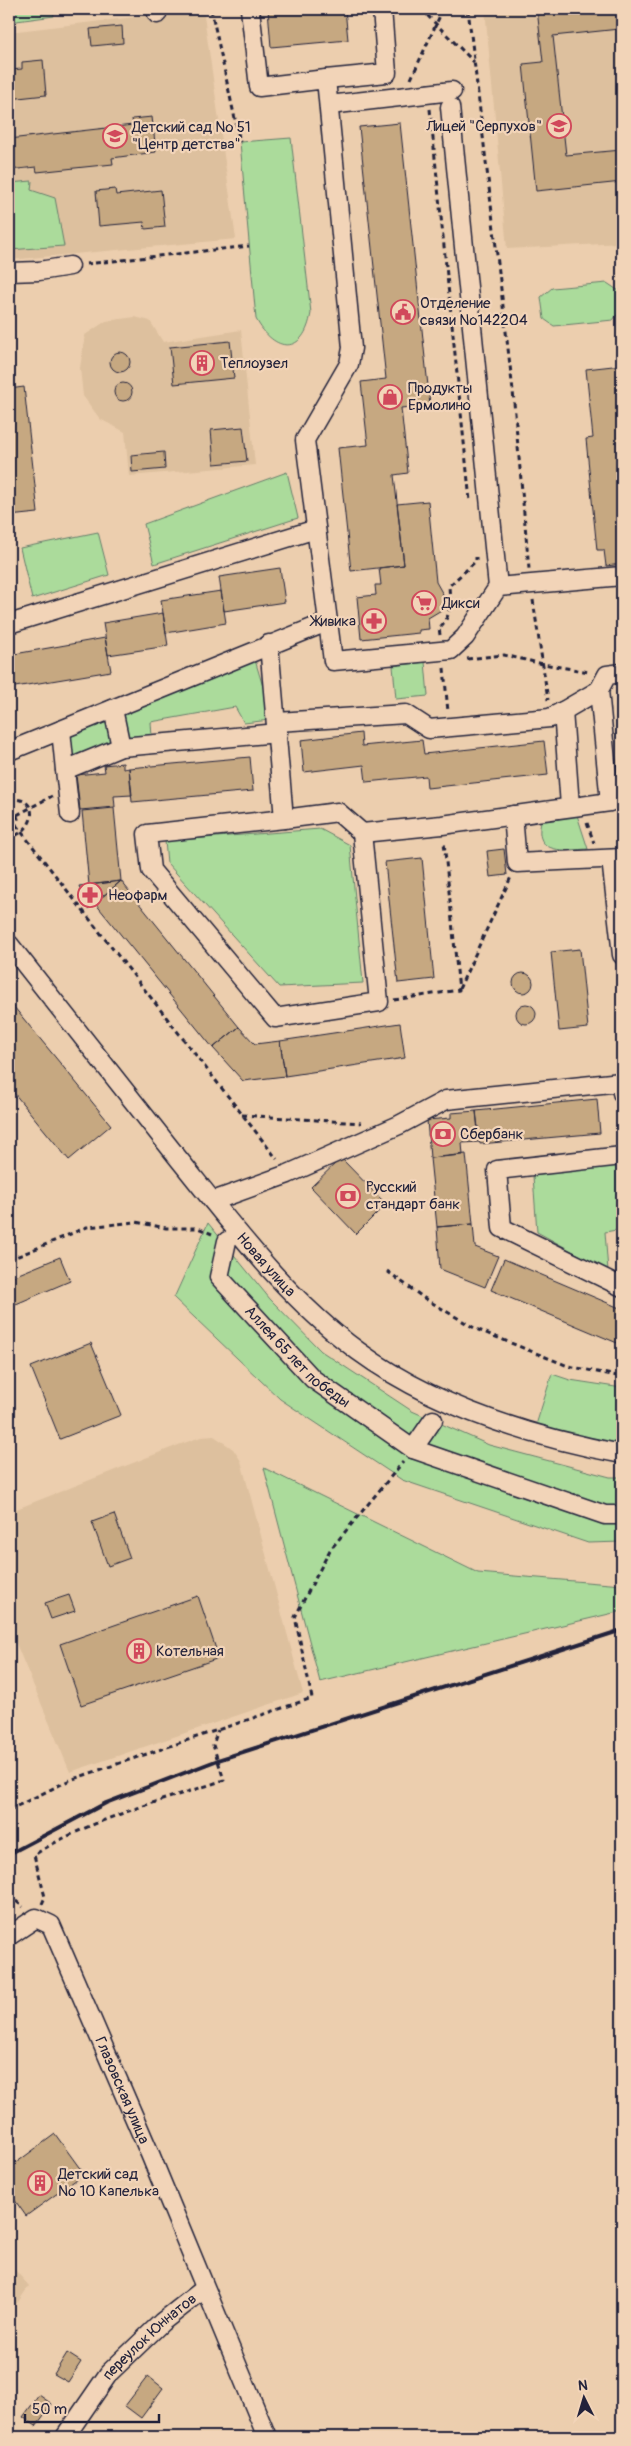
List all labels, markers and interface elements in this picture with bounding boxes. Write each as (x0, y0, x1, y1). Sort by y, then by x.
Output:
school or university icon: Лицей "Серпухов" (546, 113, 572, 139)
place label: Лицей "Серпухов" (425, 117, 542, 136)
place label: Детский сад № 51 "Центр детства" (131, 118, 251, 154)
school or university icon: Детский сад № 51 "Центр детства" (102, 123, 128, 149)
place label: Отделение связи №142204 (420, 294, 528, 330)
public building icon: Отделение связи №142204 (390, 299, 416, 325)
building icon: Теплоузел (189, 350, 215, 376)
place label: Теплоузел (220, 354, 288, 373)
place label: Продукты Ермолино (408, 379, 472, 415)
shop icon: Продукты Ермолино (377, 384, 403, 410)
supermarket icon: Дикси (411, 590, 437, 616)
place label: Дикси (441, 594, 480, 613)
pharmacy icon: Живика (361, 608, 387, 634)
place label: Живика (310, 612, 356, 631)
pharmacy icon: Неофарм (77, 882, 103, 908)
place label: Неофарм (108, 886, 168, 905)
bank icon: Сбербанк (430, 1121, 456, 1147)
place label: Сбербанк (460, 1125, 523, 1144)
place label: Русский стандарт банк (366, 1178, 460, 1214)
bank icon: Русский стандарт банк (335, 1183, 361, 1209)
street label: Новая улица (232, 1229, 299, 1301)
street label: Аллея 65 лет победы (240, 1302, 354, 1412)
building icon: Котельная (126, 1638, 152, 1664)
place label: Котельная (156, 1642, 224, 1661)
street label: Глазовская улица (90, 2034, 153, 2147)
place label: Детский сад № 10 Капелька (57, 2165, 159, 2201)
building icon: Детский сад № 10 Капелька (27, 2170, 53, 2196)
street label: переулок Юннатов (98, 2289, 201, 2384)
north arrow (558, 2374, 608, 2424)
text: N (577, 2377, 588, 2394)
scale bar (25, 2391, 159, 2423)
text: 50 m (32, 2400, 67, 2419)

